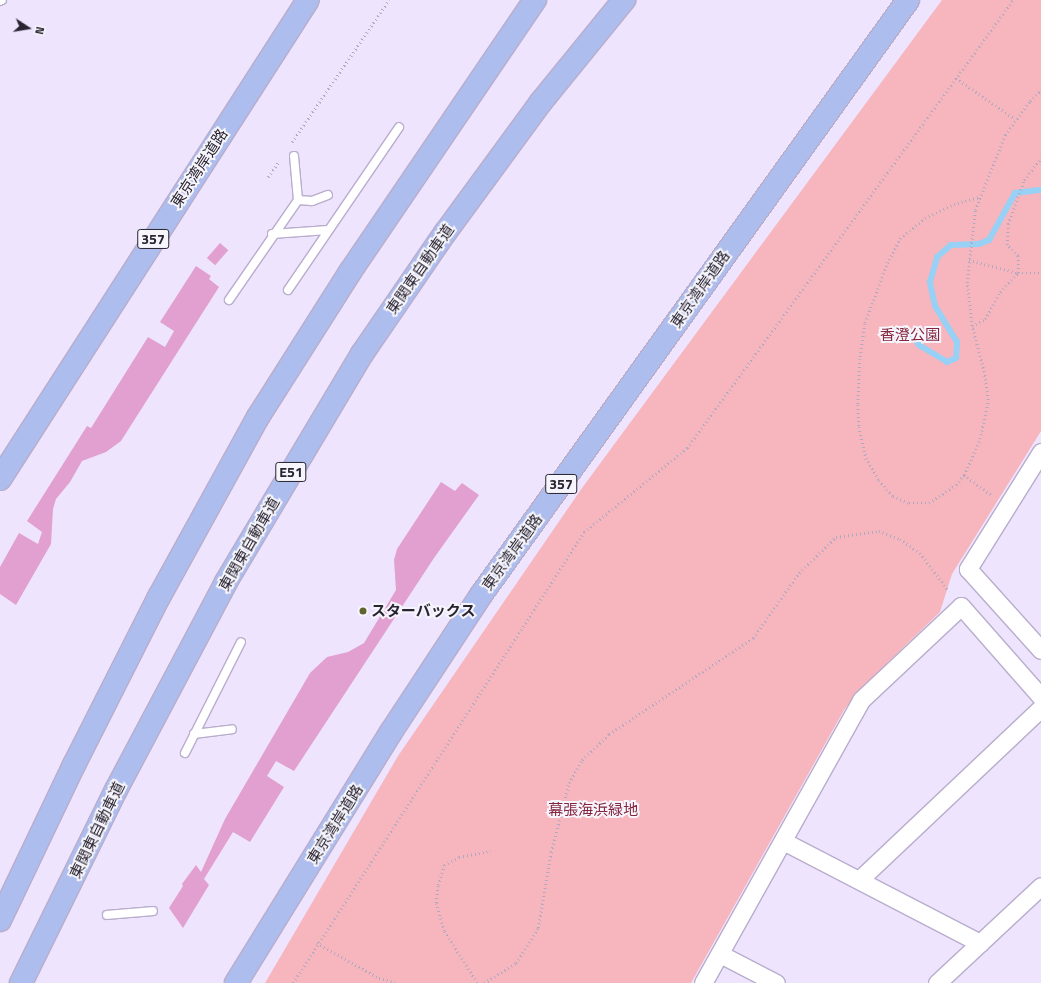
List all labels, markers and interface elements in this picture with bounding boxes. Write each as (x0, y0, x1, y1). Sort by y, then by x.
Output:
north arrow (8, 8, 48, 48)
text: N (31, 25, 48, 36)
street label: 東京湾岸道路 (167, 125, 231, 211)
street label: 東関東自動車道 (383, 221, 457, 317)
road number: 357 (137, 227, 169, 251)
street label: 東京湾岸道路 (667, 247, 733, 331)
park label: 香澄公園 (880, 326, 940, 344)
road number: E51 (275, 460, 307, 484)
road number: 357 (545, 472, 577, 496)
street label: 東関東自動車道 (215, 494, 283, 594)
street label: 東京湾岸道路 (478, 510, 546, 594)
place label: スターバックス (371, 602, 476, 620)
marker: スターバックス (358, 606, 368, 616)
street label: 東関東自動車道 (66, 779, 128, 881)
street label: 東京湾岸道路 (304, 781, 366, 867)
park label: 幕張海浜緑地 (548, 801, 638, 819)

